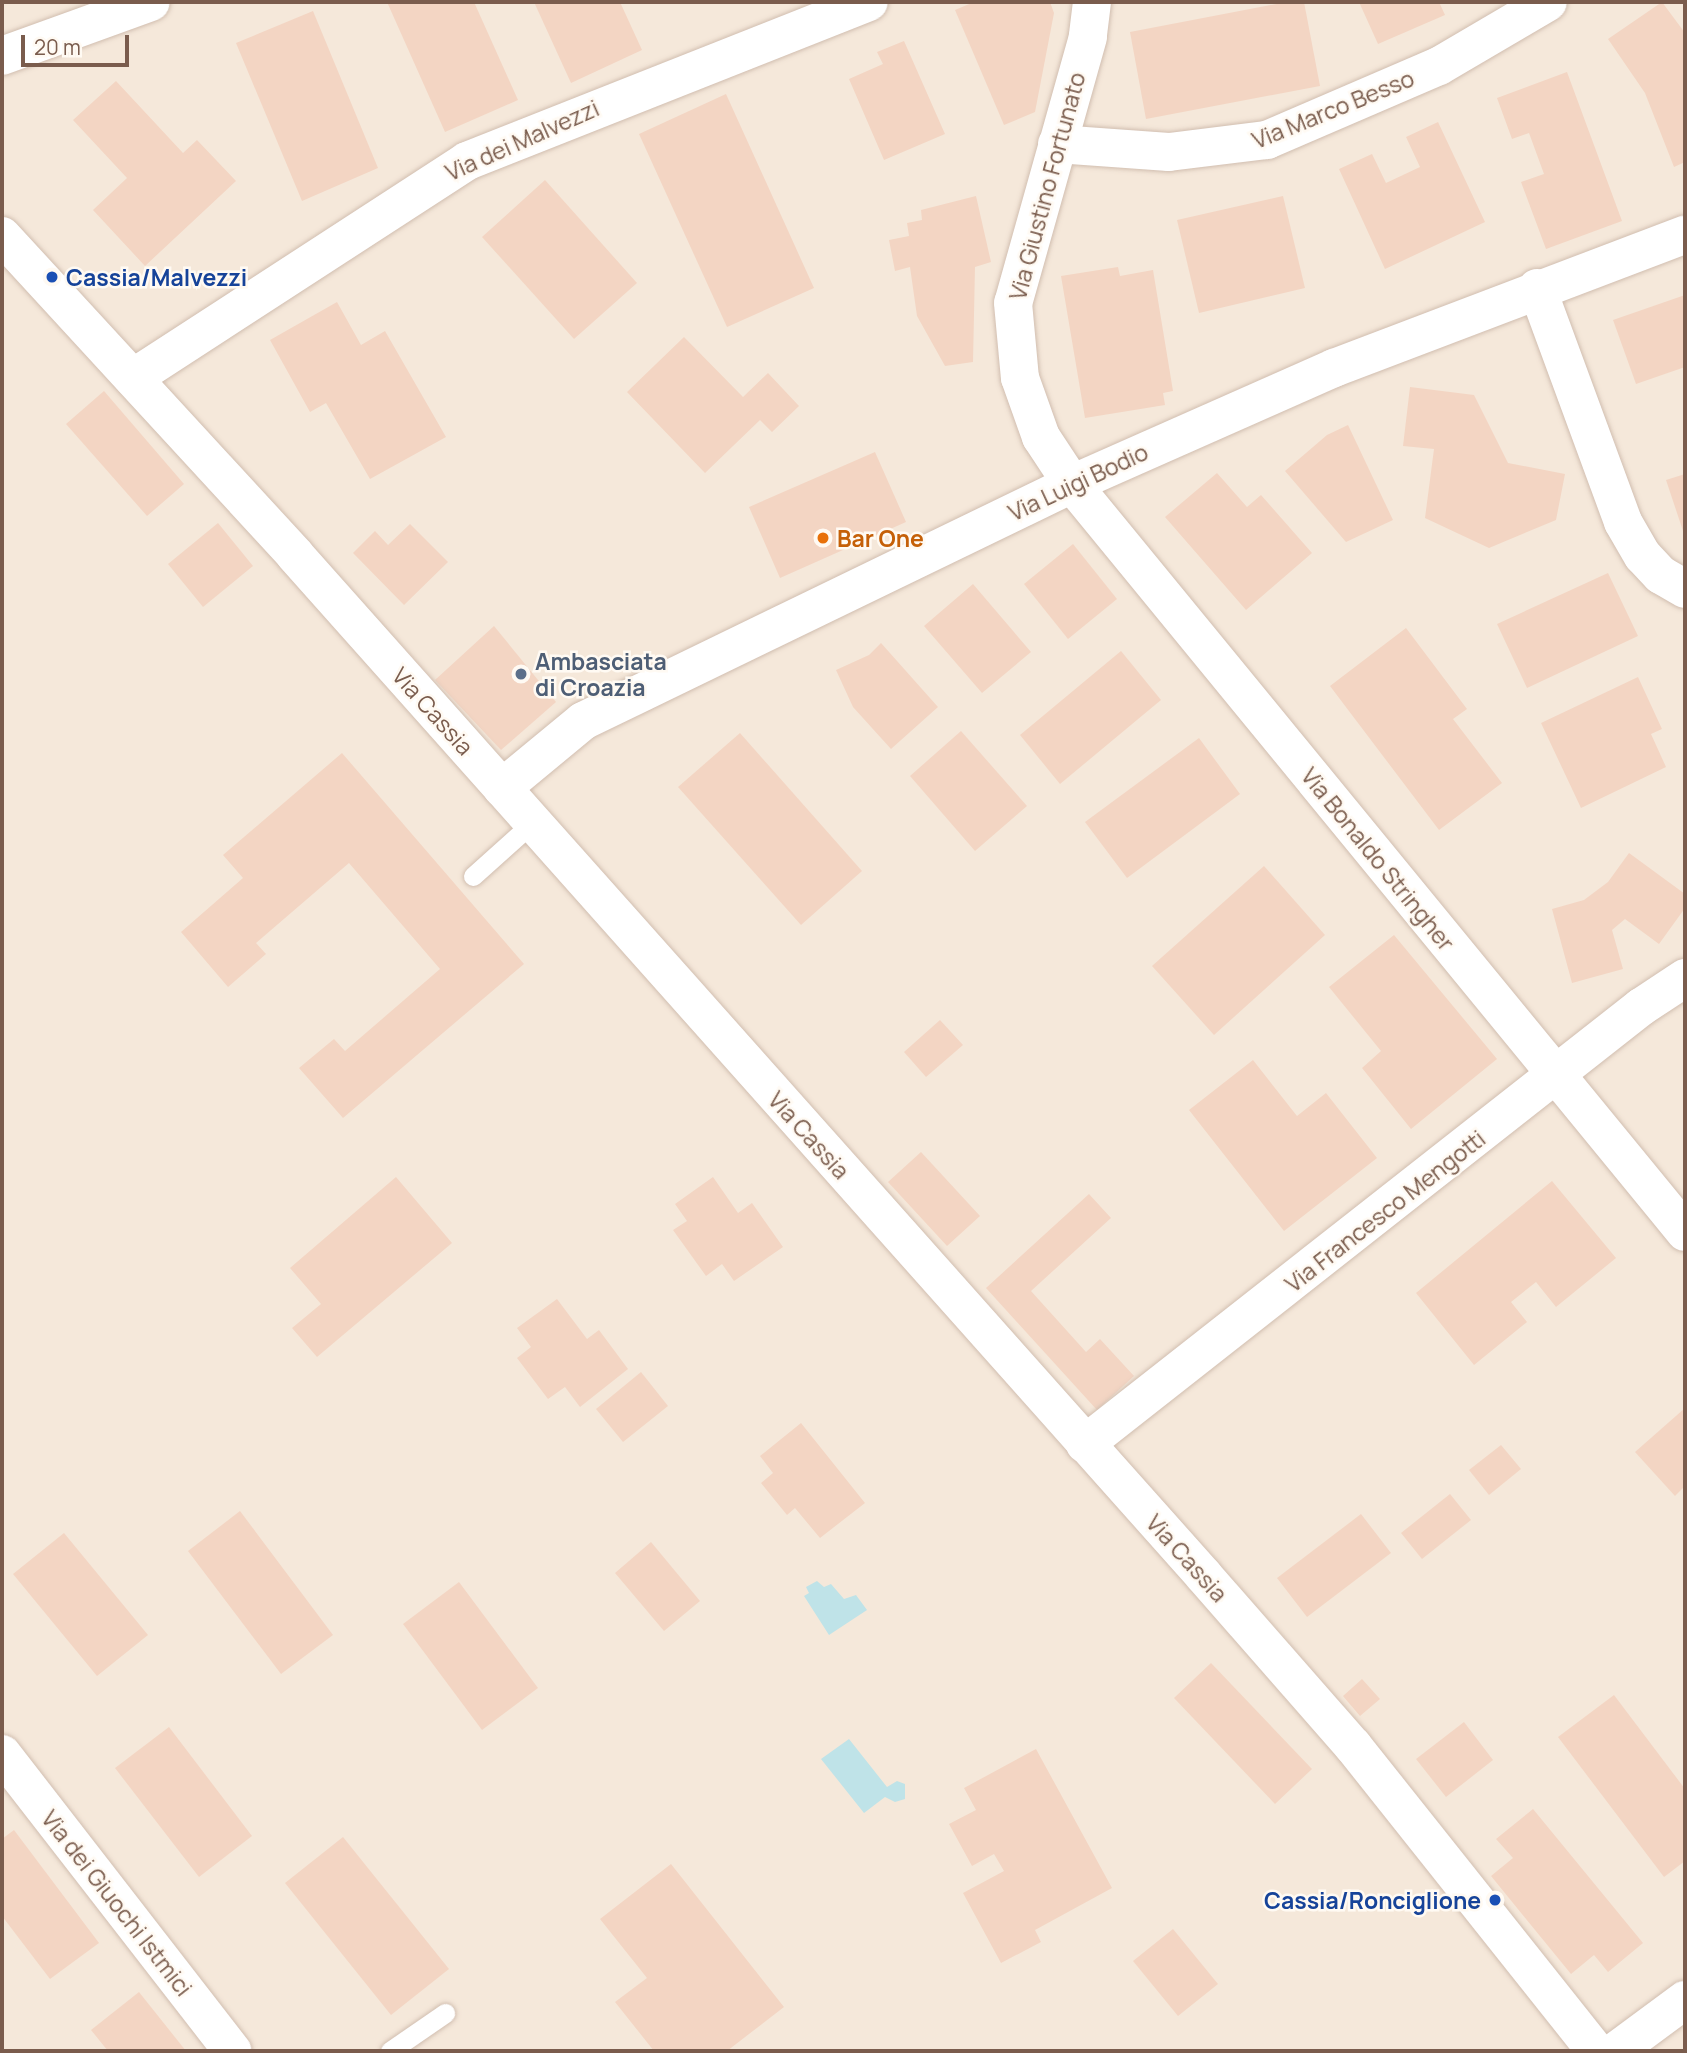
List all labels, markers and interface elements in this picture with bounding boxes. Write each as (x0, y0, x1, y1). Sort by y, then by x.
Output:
scale bar (24, 21, 133, 65)
text: 20 m (34, 33, 81, 61)
street label: Via Marco Besso (1248, 64, 1418, 154)
street label: Via Giustino Fortunato (1003, 69, 1091, 303)
street label: Via dei Malvezzi (441, 94, 603, 186)
place label: Cassia/Malvezzi (66, 263, 247, 291)
marker: Cassia/Malvezzi (44, 269, 60, 285)
street label: Via Luigi Bodio (1004, 438, 1152, 526)
place label: Bar One (837, 524, 924, 552)
marker: Bar One (815, 530, 831, 546)
place label: Ambasciata di Croazia (535, 647, 667, 701)
street label: Via Cassia (387, 662, 479, 760)
marker: Ambasciata di Croazia (513, 666, 529, 682)
street label: Via Bonaldo Stringher (1296, 762, 1460, 956)
street label: Via Cassia (763, 1086, 855, 1184)
street label: Via Francesco Mengotti (1280, 1124, 1490, 1298)
street label: Via Cassia (1141, 1509, 1233, 1607)
street label: Via dei Giuochi Istmici (36, 1805, 198, 2001)
place label: Cassia/Ronciglione (1264, 1886, 1481, 1914)
marker: Cassia/Ronciglione (1487, 1892, 1503, 1908)

